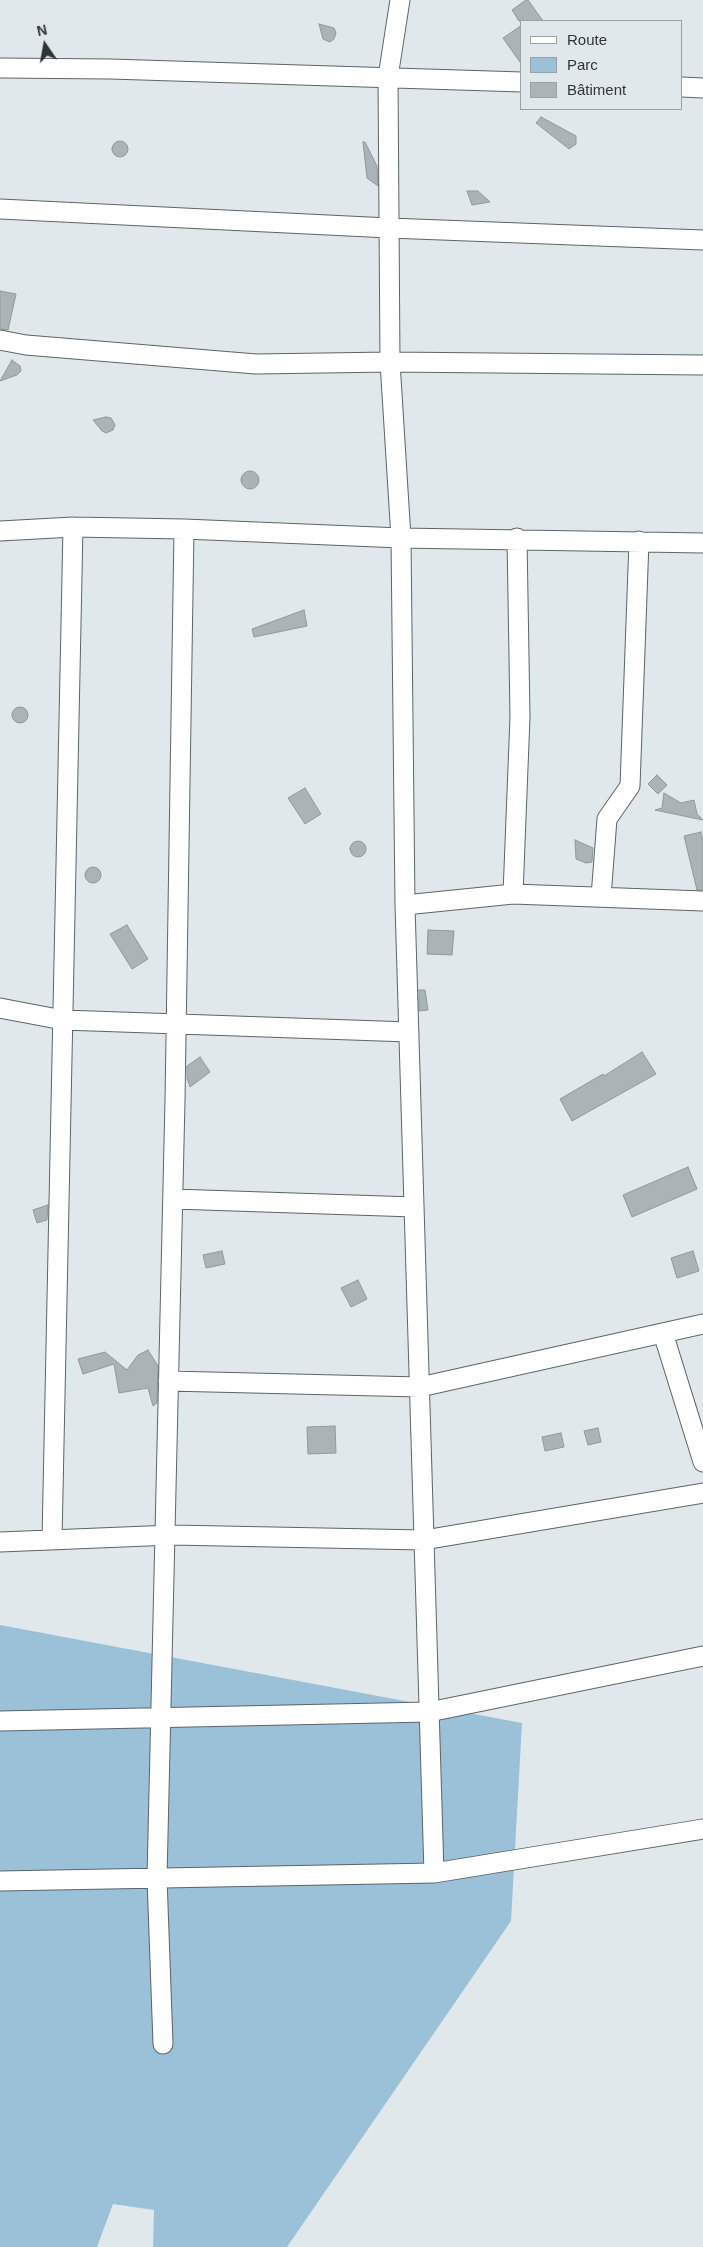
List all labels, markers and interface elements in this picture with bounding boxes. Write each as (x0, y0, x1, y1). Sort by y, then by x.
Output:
north arrow (20, 20, 70, 70)
legend (520, 20, 683, 110)
text: N (35, 21, 48, 39)
text: Route (567, 31, 607, 48)
text: Parc (567, 56, 598, 73)
text: Bâtiment (567, 81, 626, 98)

